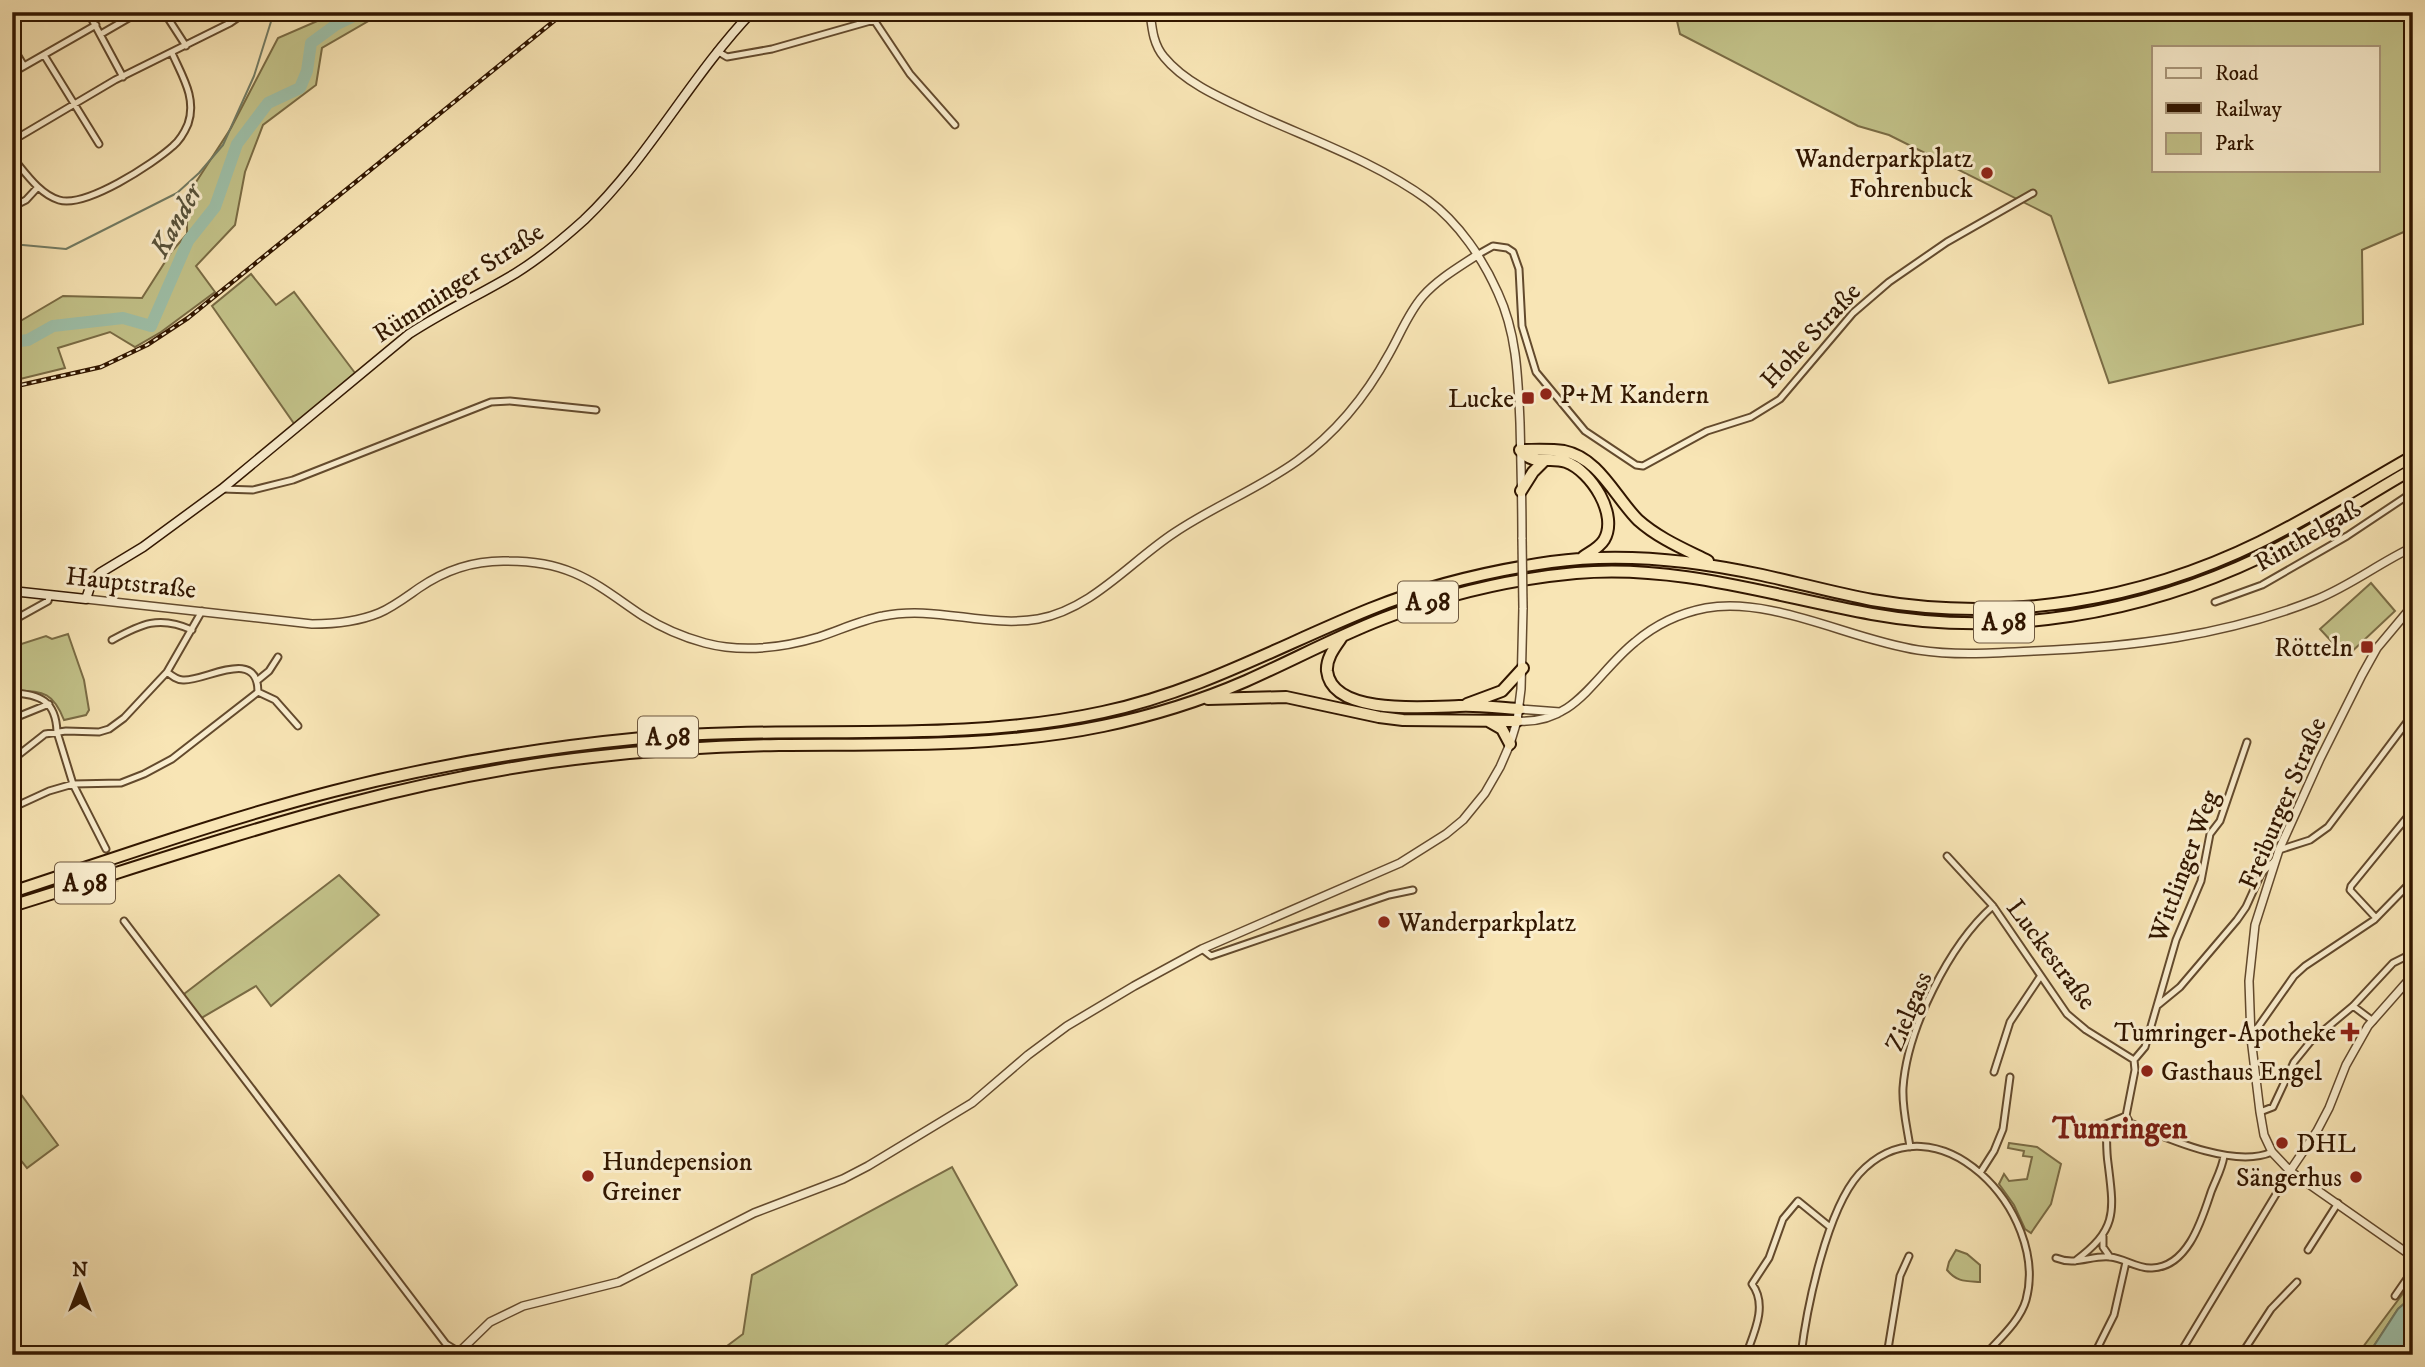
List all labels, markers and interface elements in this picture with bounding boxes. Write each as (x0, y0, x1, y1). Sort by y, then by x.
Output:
legend (2152, 46, 2380, 172)
text: Road (2215, 61, 2259, 87)
text: Railway (2215, 97, 2283, 123)
text: Park (2215, 131, 2255, 157)
place label: Wanderparkplatz Fohrenbuck (1794, 143, 1973, 206)
marker: Wanderparkplatz Fohrenbuck (1979, 165, 1995, 181)
water label: Kander (142, 176, 212, 264)
street label: Rümminger Straße (367, 216, 550, 351)
street label: Hohe Straße (1754, 276, 1869, 396)
place label: P+M Kandern (1560, 379, 1709, 412)
place label: Lucke (1448, 383, 1514, 416)
marker: P+M Kandern (1538, 386, 1554, 402)
marker: Lucke (1520, 390, 1536, 406)
street label: Rinthelgaß (2249, 493, 2367, 580)
street label: Hauptstraße (64, 560, 198, 607)
road number: A 98 (1398, 582, 1458, 622)
road number: A 98 (1974, 602, 2034, 642)
place label: Rötteln (2274, 632, 2353, 665)
marker: Rötteln (2359, 639, 2375, 655)
street label: Freiburger Straße (2232, 712, 2335, 895)
road number: A 98 (638, 716, 698, 758)
street label: Wittlinger Weg (2141, 785, 2227, 948)
road number: A 98 (55, 862, 115, 903)
street label: Luckestraße (1998, 893, 2103, 1017)
place label: Wanderparkplatz (1397, 907, 1576, 940)
marker: Wanderparkplatz (1376, 914, 1392, 930)
street label: Zielgass (1879, 967, 1940, 1056)
place label: Tumringer-Apotheke (2114, 1017, 2336, 1050)
marker: Tumringer-Apotheke (2342, 1024, 2358, 1040)
place label: Gasthaus Engel (2161, 1056, 2322, 1089)
marker: Gasthaus Engel (2139, 1063, 2155, 1079)
district label: Tumringen (2052, 1111, 2188, 1148)
place label: DHL (2296, 1128, 2356, 1161)
marker: DHL (2274, 1135, 2290, 1151)
place label: Hundepension Greiner (602, 1146, 753, 1209)
place label: Sängerhus (2236, 1162, 2342, 1195)
marker: Hundepension Greiner (580, 1168, 596, 1184)
marker: Sängerhus (2348, 1169, 2364, 1185)
north arrow (46, 1252, 116, 1322)
text: N (72, 1259, 88, 1282)

